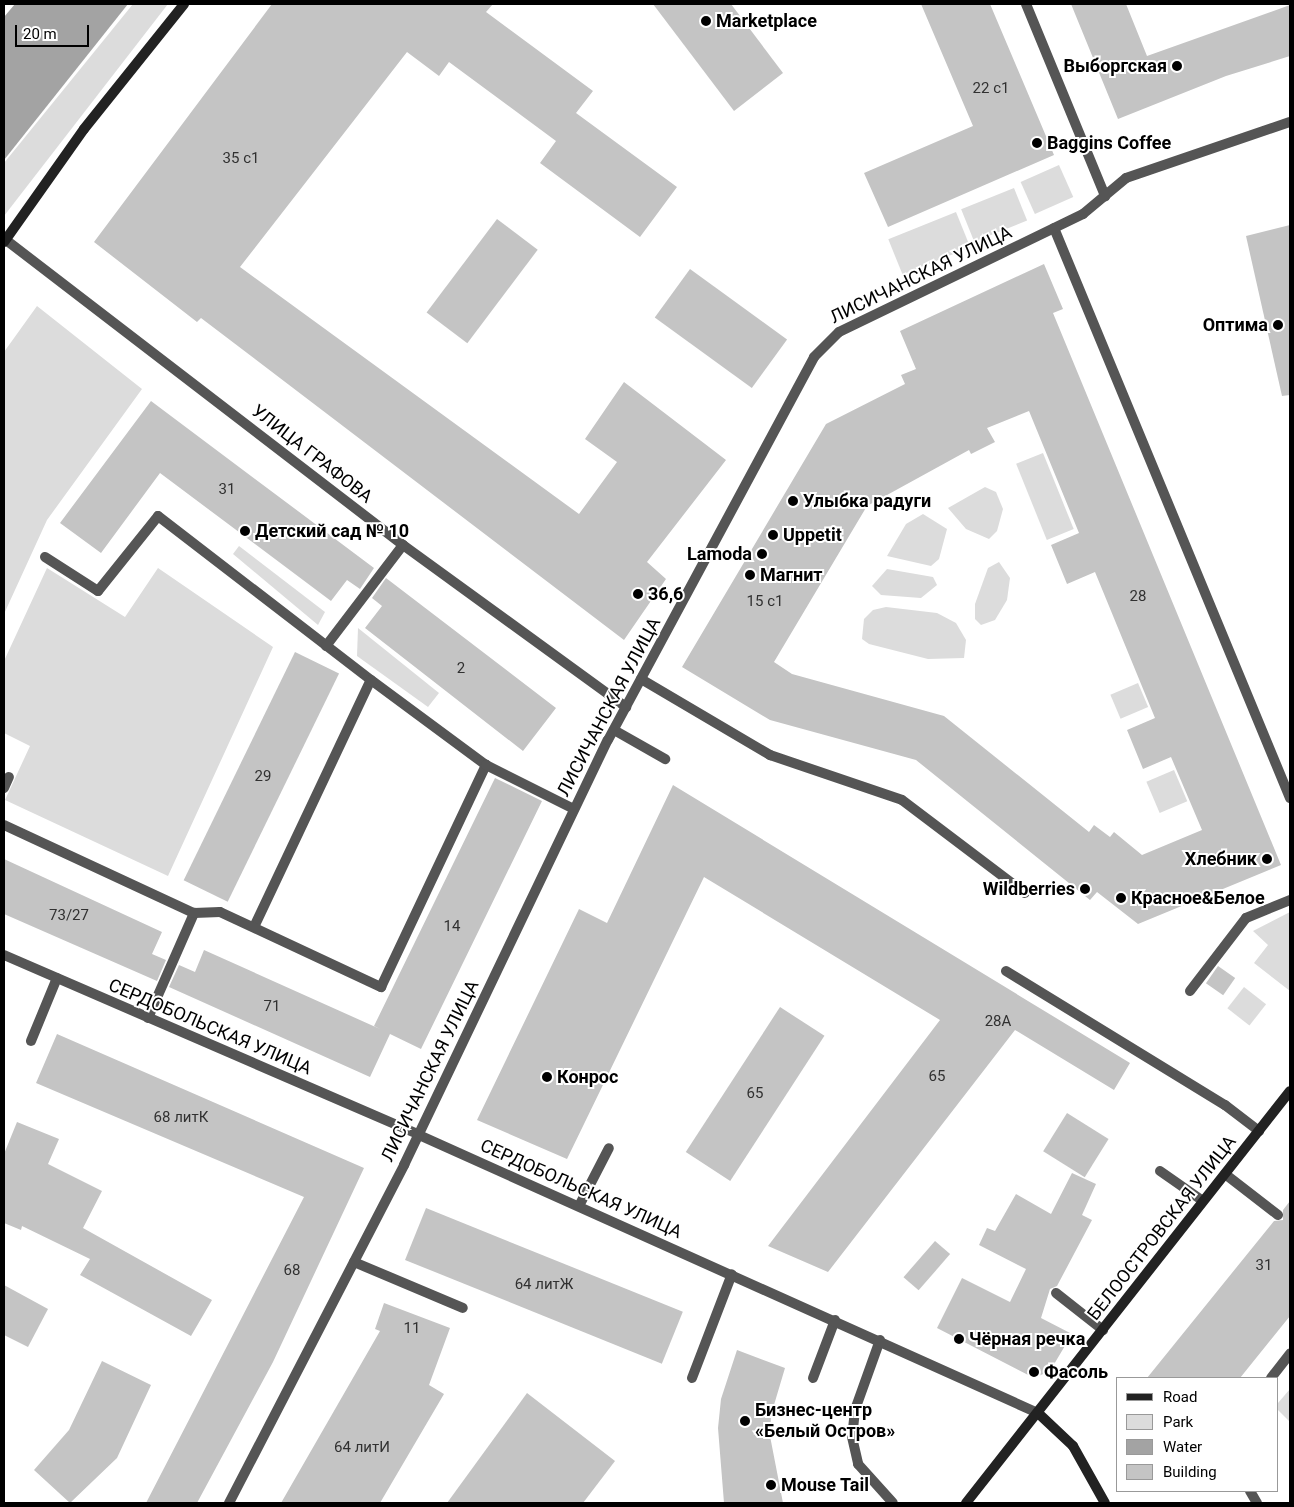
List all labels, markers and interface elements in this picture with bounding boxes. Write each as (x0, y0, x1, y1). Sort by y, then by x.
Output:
place label: Marketplace (716, 10, 817, 32)
scale bar (18, 15, 91, 47)
marker: Marketplace (700, 15, 712, 27)
text: 20 m (23, 25, 57, 43)
place label: Выборгская (1063, 55, 1167, 77)
marker: Выборгская (1171, 60, 1183, 72)
house number: 22 с1 (973, 80, 1009, 98)
place label: Baggins Coffee (1047, 132, 1171, 154)
marker: Baggins Coffee (1031, 137, 1043, 149)
house number: 35 с1 (223, 150, 259, 168)
street label: ЛИСИЧАНСКАЯ УЛИЦА (827, 222, 1015, 328)
place label: Оптима (1203, 314, 1268, 336)
marker: Оптима (1272, 319, 1284, 331)
street label: УЛИЦА ГРАФОВА (247, 400, 377, 508)
house number: 31 (219, 481, 235, 499)
place label: Улыбка радуги (803, 490, 931, 512)
marker: Улыбка радуги (787, 495, 799, 507)
place label: Детский сад № 10 (255, 520, 409, 542)
place label: Uppetit (783, 524, 842, 546)
marker: Детский сад № 10 (239, 525, 251, 537)
marker: Uppetit (767, 529, 779, 541)
place label: Lamoda (687, 543, 752, 565)
marker: Lamoda (756, 548, 768, 560)
place label: Магнит (760, 564, 823, 586)
marker: Магнит (744, 569, 756, 581)
place label: 36,6 (648, 583, 683, 605)
marker: 36,6 (632, 588, 644, 600)
house number: 28 (1130, 588, 1146, 606)
house number: 15 с1 (747, 593, 783, 611)
street label: ЛИСИЧАНСКАЯ УЛИЦА (553, 614, 665, 800)
house number: 2 (457, 660, 465, 678)
house number: 29 (255, 768, 271, 786)
place label: Хлебник (1185, 848, 1257, 870)
marker: Хлебник (1261, 853, 1273, 865)
place label: Wildberries (983, 878, 1075, 900)
marker: Wildberries (1079, 883, 1091, 895)
place label: Красное&Белое (1131, 887, 1265, 909)
marker: Красное&Белое (1115, 892, 1127, 904)
house number: 73/27 (49, 907, 89, 925)
house number: 14 (444, 918, 460, 936)
street label: СЕРДОБОЛЬСКАЯ УЛИЦА (105, 974, 315, 1080)
street label: ЛИСИЧАНСКАЯ УЛИЦА (377, 977, 483, 1165)
house number: 71 (264, 998, 280, 1016)
house number: 28А (985, 1013, 1011, 1031)
place label: Конрос (557, 1066, 618, 1088)
house number: 65 (929, 1068, 945, 1086)
marker: Конрос (541, 1071, 553, 1083)
house number: 65 (747, 1085, 763, 1103)
house number: 68 литК (154, 1109, 208, 1127)
street label: БЕЛООСТРОВСКАЯ УЛИЦА (1083, 1131, 1241, 1325)
street label: СЕРДОБОЛЬСКАЯ УЛИЦА (477, 1135, 685, 1243)
house number: 31 (1256, 1257, 1272, 1275)
house number: 68 (284, 1262, 300, 1280)
house number: 64 литЖ (515, 1276, 573, 1294)
house number: 11 (404, 1320, 420, 1338)
place label: Чёрная речка (969, 1328, 1085, 1350)
marker: Чёрная речка (953, 1333, 965, 1345)
place label: Фасоль (1044, 1361, 1108, 1383)
marker: Фасоль (1028, 1366, 1040, 1378)
legend (1116, 1377, 1279, 1492)
text: Road (1163, 1388, 1197, 1406)
place label: Бизнес-центр «Белый Остров» (755, 1400, 895, 1442)
text: Park (1163, 1413, 1193, 1431)
marker: Бизнес-центр «Белый Остров» (739, 1415, 751, 1427)
text: Water (1163, 1438, 1202, 1456)
house number: 64 литИ (334, 1439, 390, 1457)
text: Building (1163, 1463, 1217, 1481)
place label: Mouse Tail (781, 1474, 869, 1496)
marker: Mouse Tail (765, 1479, 777, 1491)

